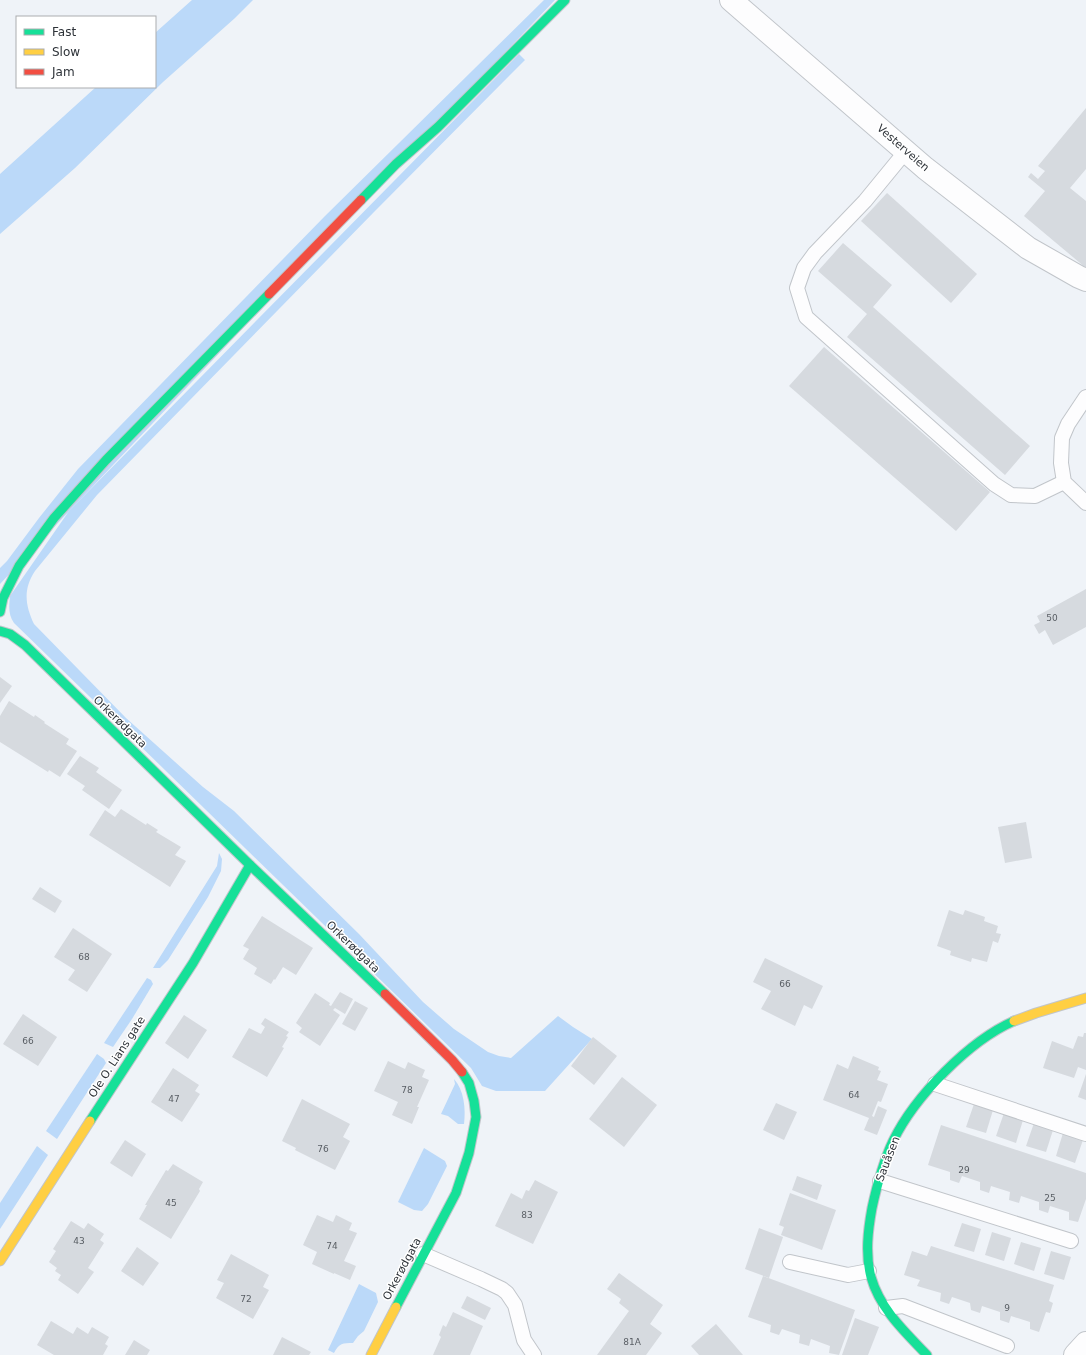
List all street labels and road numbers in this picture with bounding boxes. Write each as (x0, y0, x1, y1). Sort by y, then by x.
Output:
street label: Vesterveien (874, 122, 932, 174)
street label: Orkerødgata (91, 693, 149, 751)
street label: Orkerødgata (324, 918, 382, 976)
street label: Ole O. Lians gate (86, 1014, 148, 1100)
street label: Sauåsen (874, 1135, 902, 1183)
street label: Orkerødgata (380, 1236, 424, 1302)

